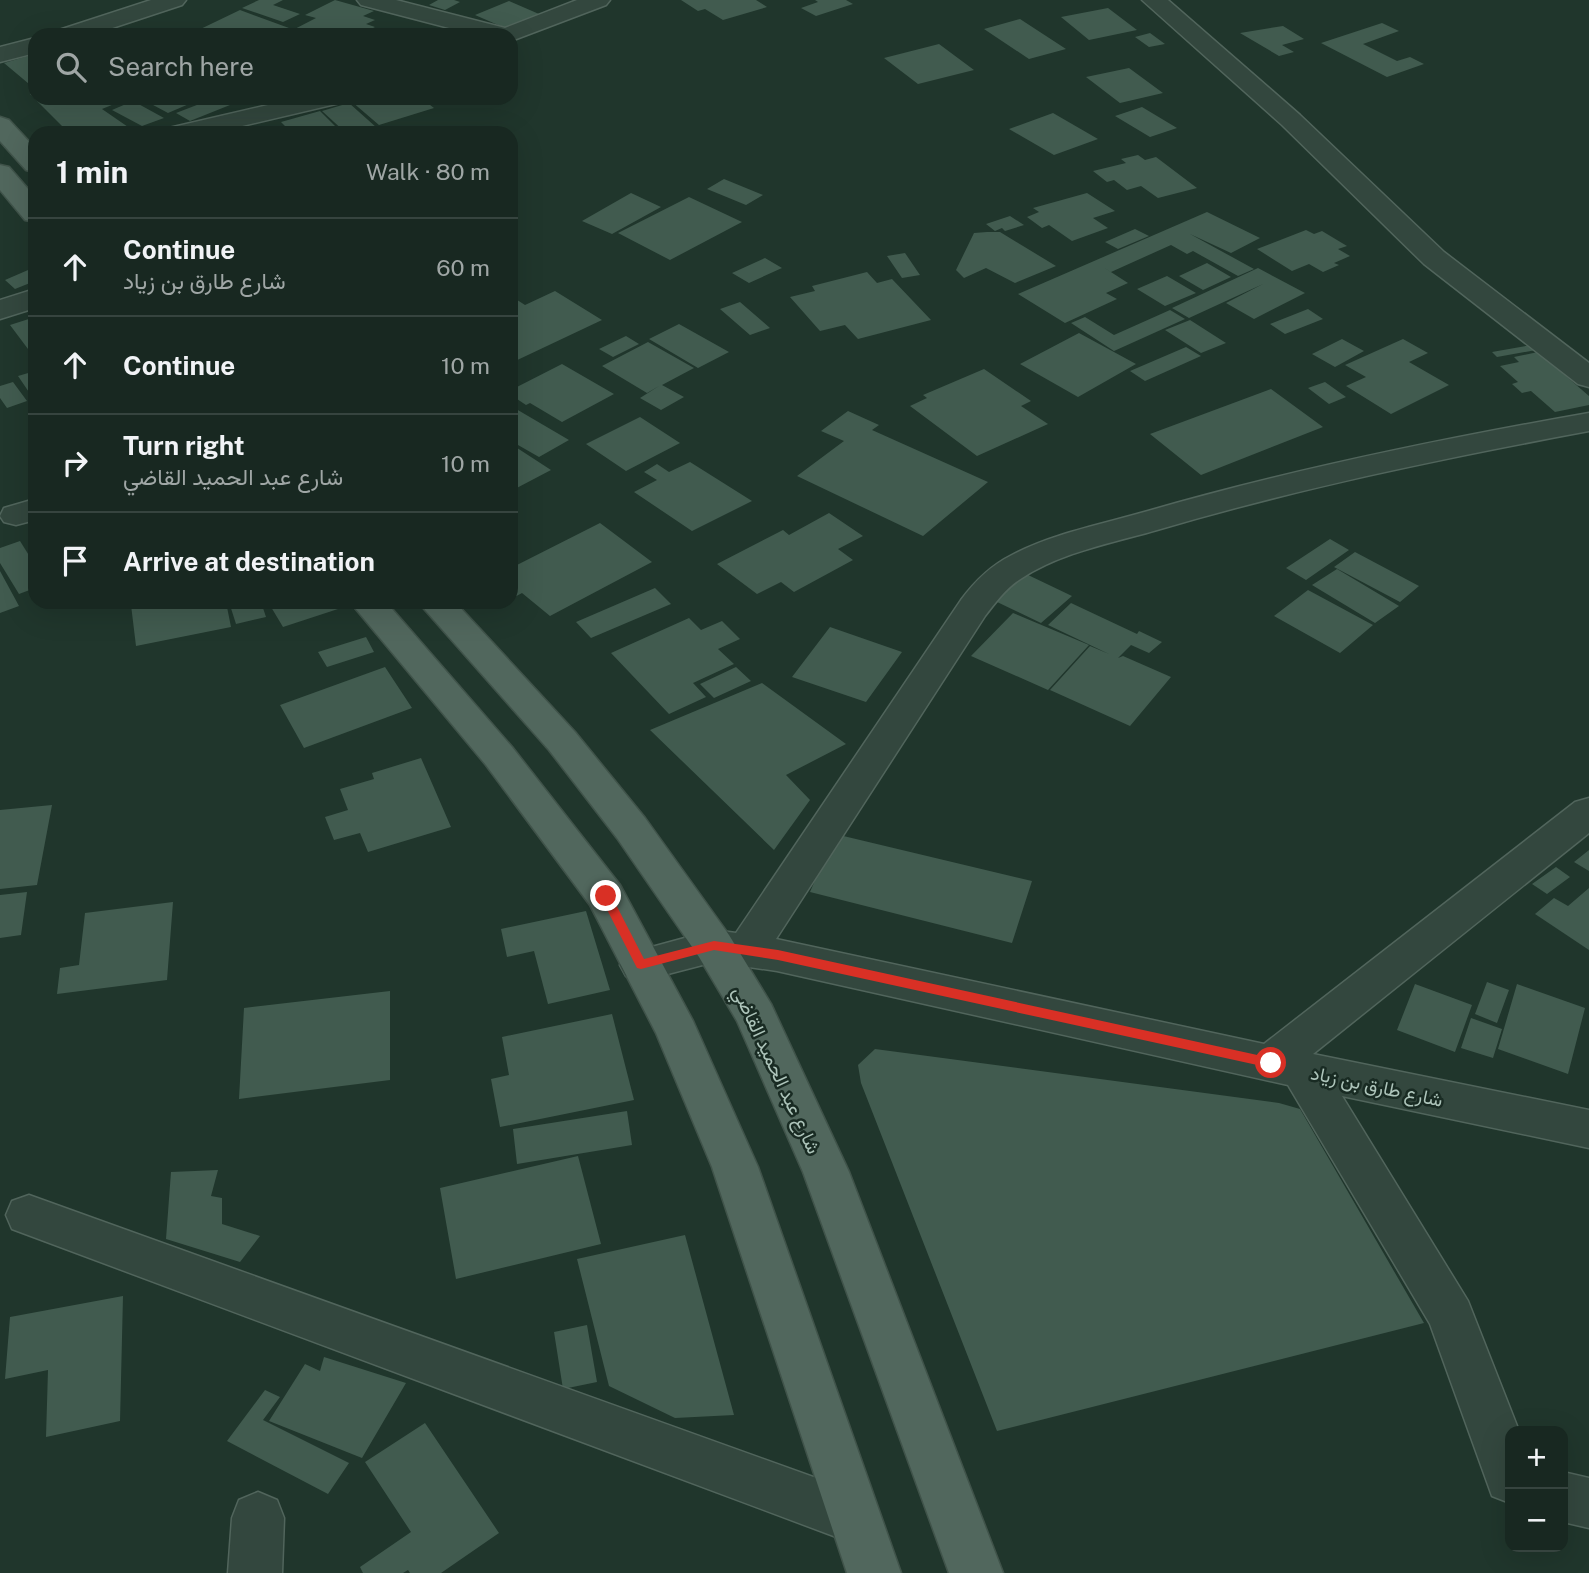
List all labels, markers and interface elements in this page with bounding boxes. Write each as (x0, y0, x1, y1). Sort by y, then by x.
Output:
search box (28, 28, 518, 105)
icon: search (52, 48, 90, 86)
text: Search here (108, 51, 254, 82)
text: 1 min (56, 154, 128, 190)
text: Walk · 80 m (366, 158, 490, 185)
text: Continue (123, 234, 235, 265)
icon: ahead (56, 248, 94, 286)
text: 60 m (436, 254, 490, 281)
text: شارع طارق بن زياد (123, 267, 286, 294)
icon: ahead (56, 346, 94, 384)
text: Continue (123, 350, 235, 381)
text: 10 m (441, 352, 490, 379)
text: Turn right (123, 430, 245, 461)
icon: right (56, 444, 94, 482)
text: 10 m (441, 450, 490, 477)
text: شارع عبد الحميد القاضي (123, 463, 343, 490)
icon: arrive (56, 542, 94, 580)
text: Arrive at destination (123, 546, 375, 577)
route end (590, 880, 621, 911)
street label: شارع عبد الحميد القاضي (724, 983, 825, 1159)
route start (1255, 1047, 1286, 1078)
street label: شارع طارق بن زياد (1309, 1061, 1445, 1113)
map controls (1505, 1426, 1568, 1552)
button: + (1505, 1426, 1568, 1489)
button: − (1505, 1489, 1568, 1552)

